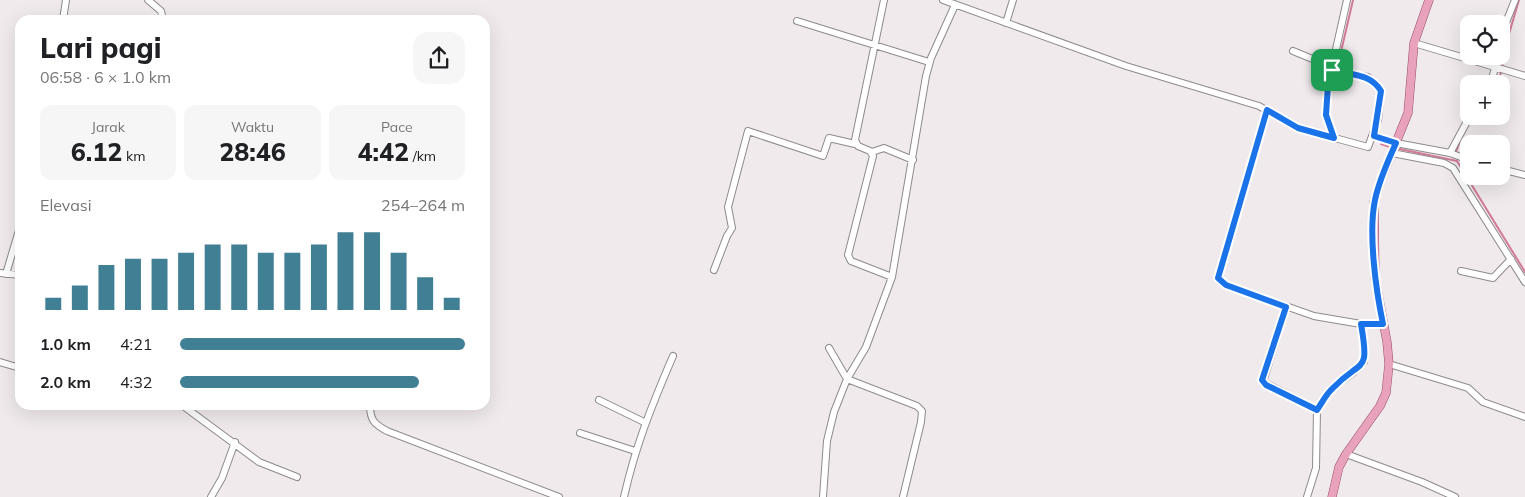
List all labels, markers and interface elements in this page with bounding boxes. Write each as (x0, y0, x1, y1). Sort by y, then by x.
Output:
map controls (1460, 15, 1510, 185)
button: locate (1460, 15, 1510, 65)
text: Lari pagi (40, 30, 162, 65)
button: share (413, 32, 465, 84)
pin (1311, 49, 1353, 91)
icon: arrive (1318, 56, 1346, 84)
text: 06:58 · 6 × 1.0 km (40, 67, 171, 87)
button: + (1460, 75, 1510, 125)
text: Jarak (91, 118, 125, 136)
text: Waktu (231, 118, 274, 136)
text: Pace (381, 118, 413, 136)
button: − (1460, 135, 1510, 185)
text: 6.12 (71, 136, 122, 167)
text: 28:46 (219, 136, 286, 167)
text: 4:42 (358, 136, 409, 167)
text: km (122, 147, 146, 165)
text: /km (409, 147, 436, 165)
text: Elevasi (40, 195, 92, 215)
text: 254–264 m (381, 195, 465, 215)
text: 1.0 km (40, 334, 91, 354)
text: 4:21 (120, 334, 152, 354)
text: 2.0 km (40, 372, 91, 392)
text: 4:32 (120, 372, 152, 392)

